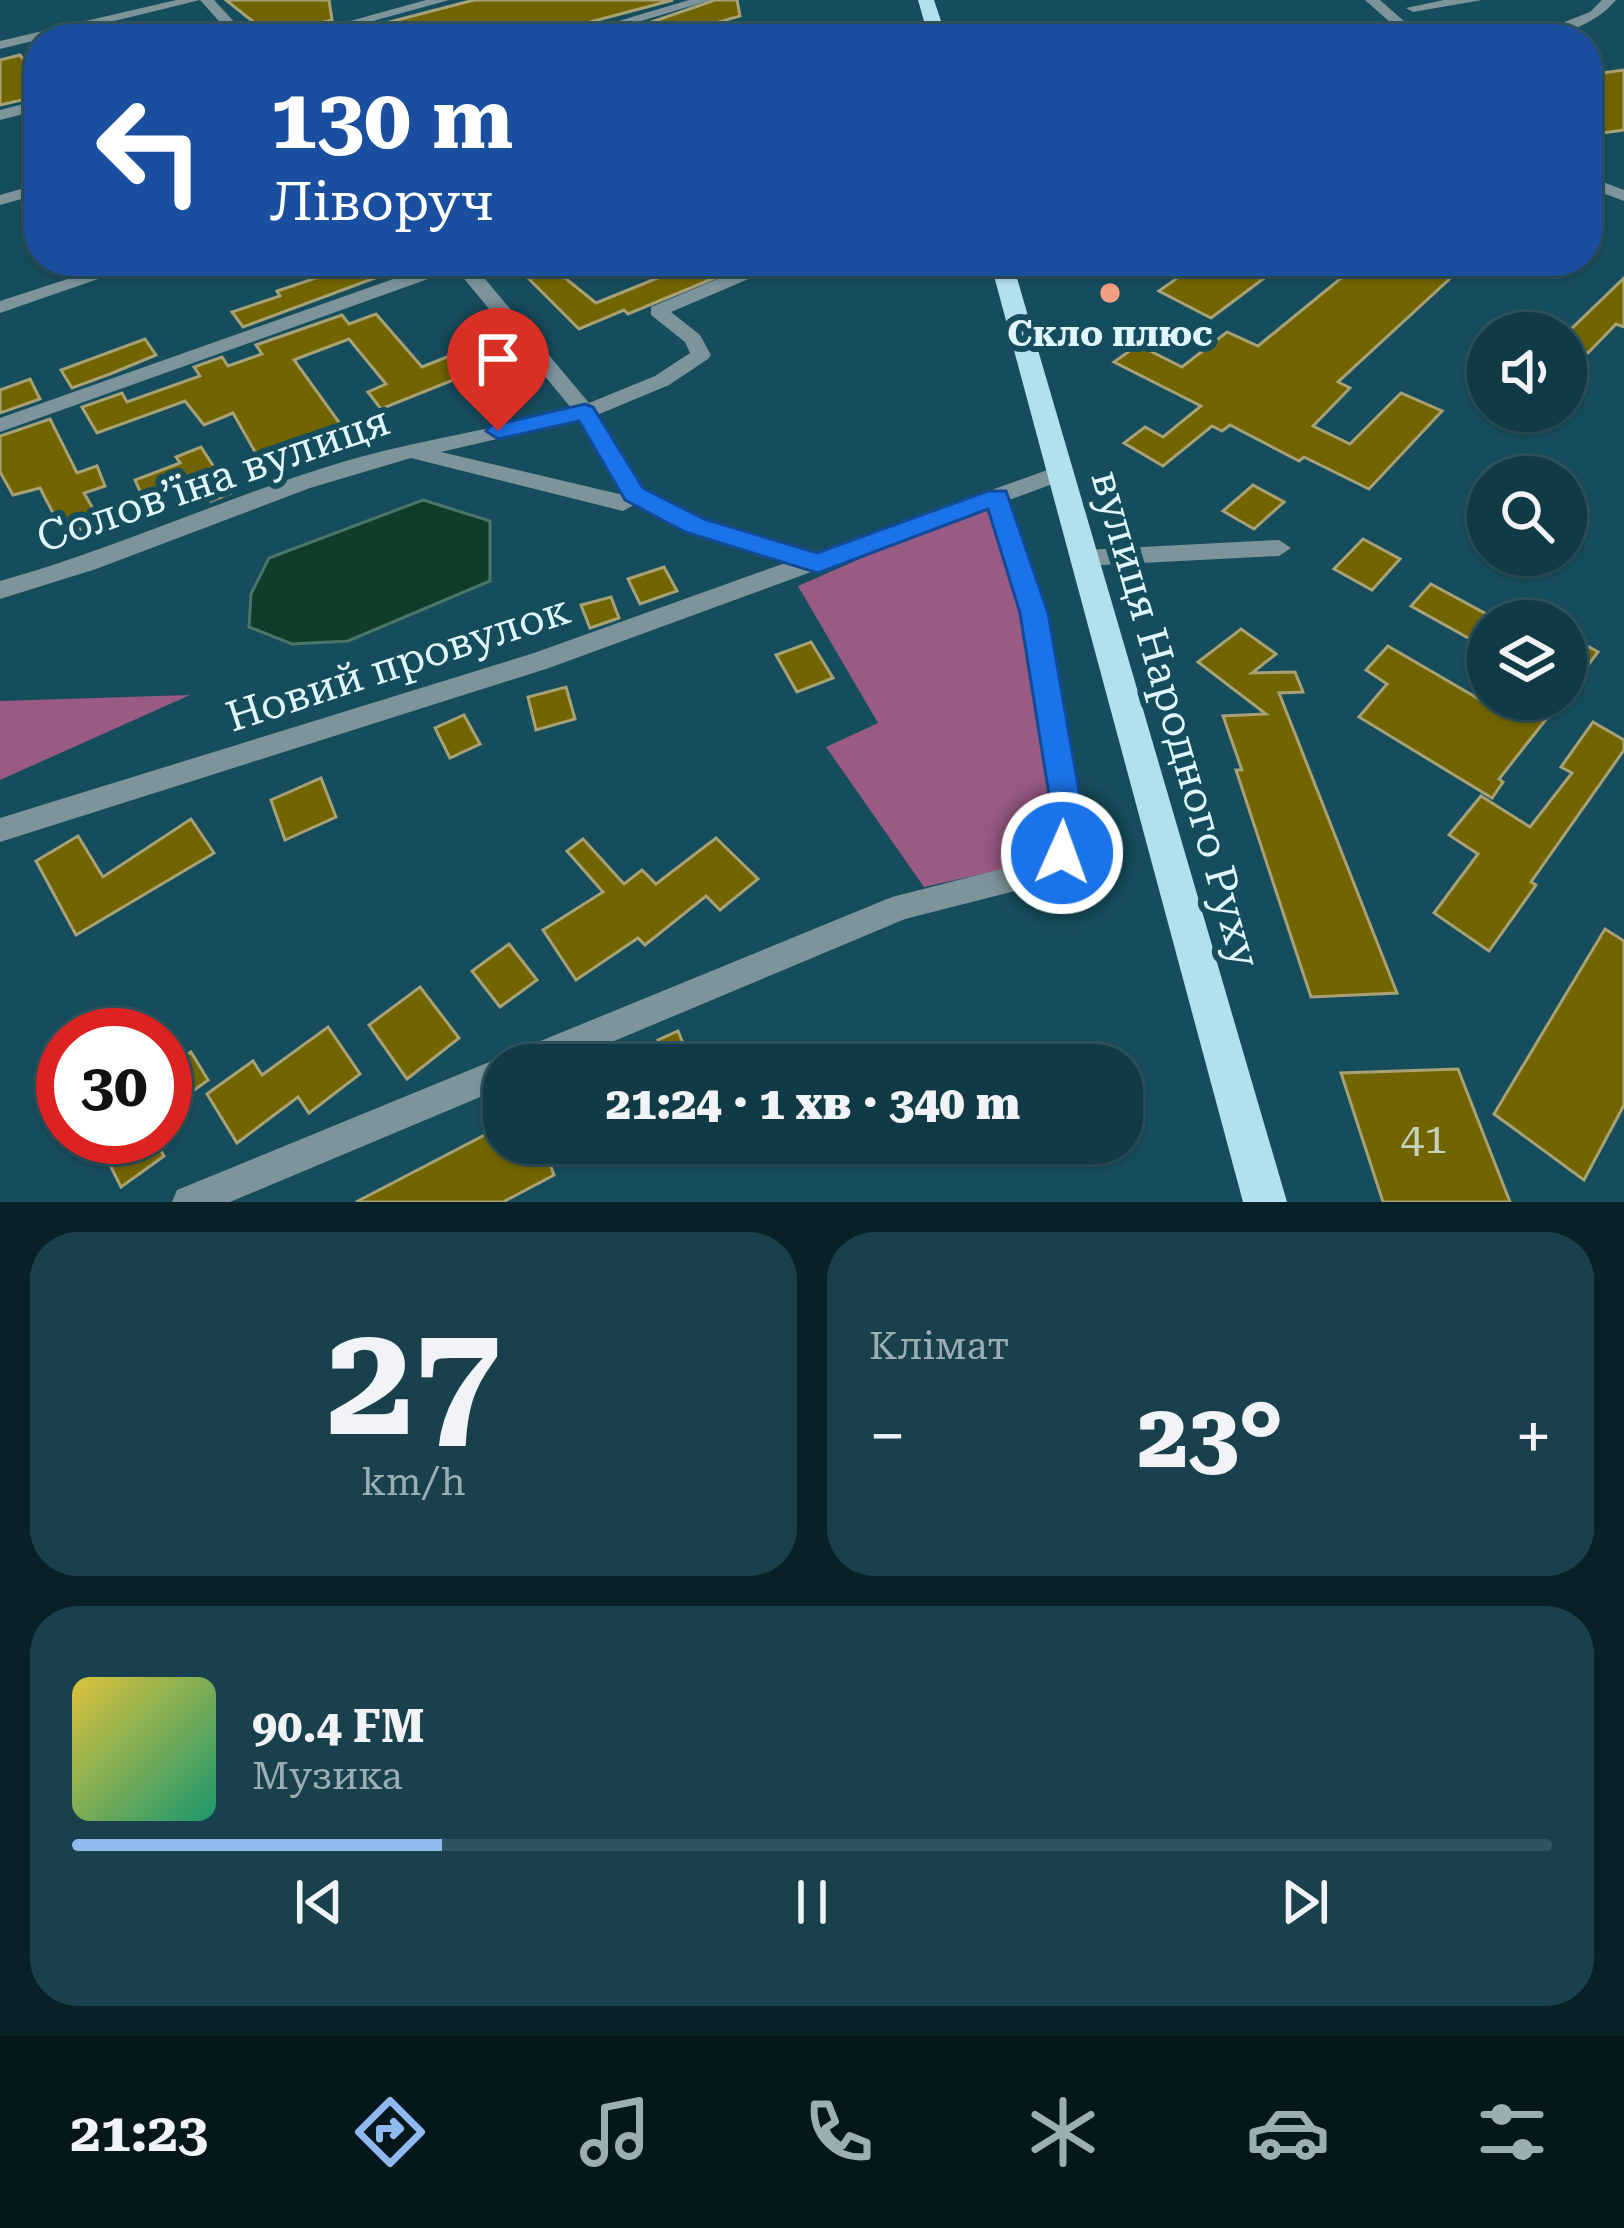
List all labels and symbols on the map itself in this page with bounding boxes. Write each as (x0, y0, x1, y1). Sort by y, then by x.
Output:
marker: Скло плюс (1097, 280, 1123, 306)
pin (447, 308, 549, 431)
place label: Скло плюс (1007, 313, 1213, 355)
street label: Соловʼїна вулиця (30, 396, 396, 562)
street label: вулиця Народного Руху (1082, 465, 1271, 973)
street label: Новий провулок (220, 584, 576, 742)
position arrow (999, 790, 1125, 916)
speed limit sign: 30 (36, 1008, 192, 1164)
house number: 41 (1400, 1114, 1448, 1163)

